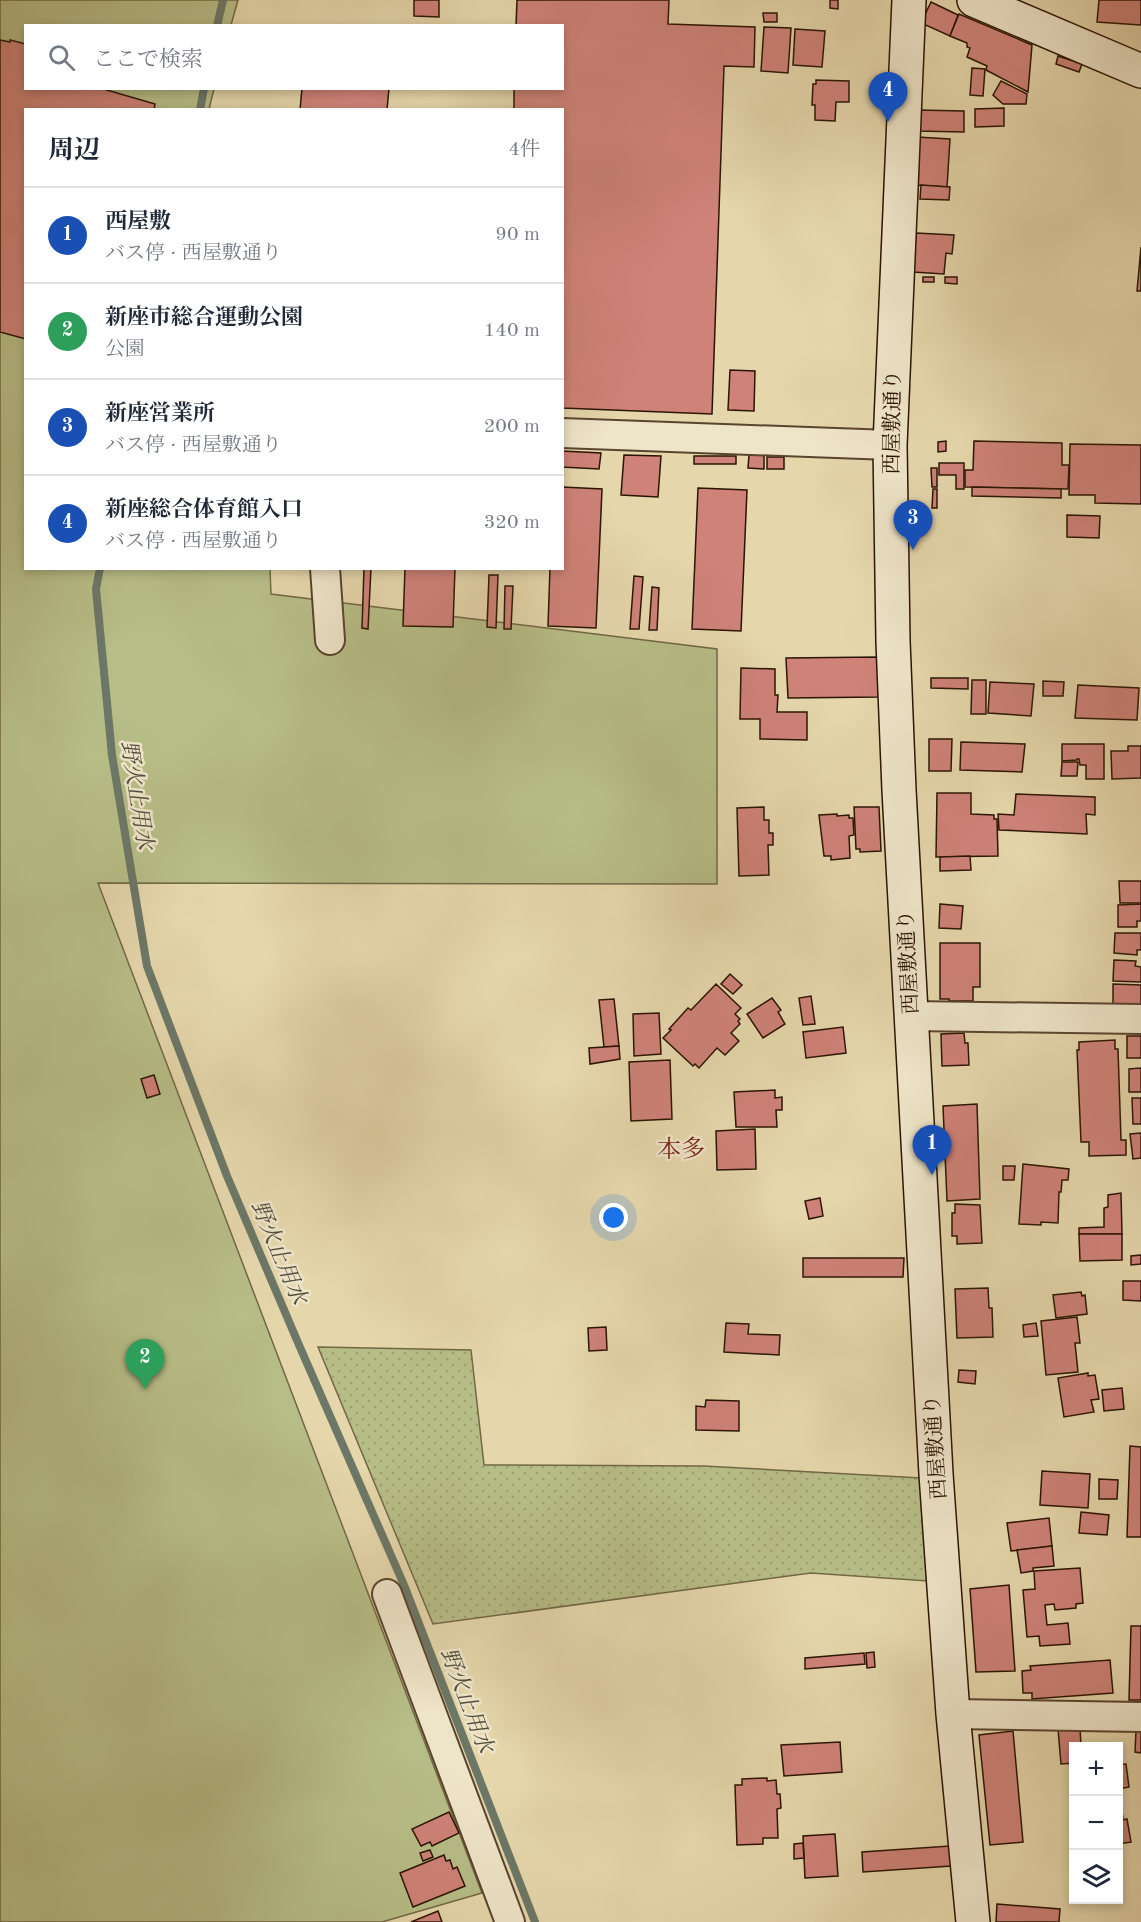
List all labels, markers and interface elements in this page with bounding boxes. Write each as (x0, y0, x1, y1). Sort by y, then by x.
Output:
search box (24, 24, 564, 90)
icon: search (45, 41, 78, 74)
text: ここで検索 (93, 49, 203, 71)
pin: 4 (868, 72, 908, 122)
text: 周辺 (48, 138, 100, 164)
text: 4件 (508, 140, 540, 160)
text: 西屋敷 (105, 211, 171, 233)
text: 1 (62, 225, 73, 245)
text: 90 m (495, 225, 540, 245)
text: バス停 · 西屋敷通り (105, 244, 282, 264)
text: 新座市総合運動公園 (105, 307, 303, 329)
text: 2 (62, 321, 73, 341)
text: 140 m (484, 321, 540, 341)
text: 公園 (105, 340, 145, 360)
street label: 西屋敷通り (880, 369, 905, 475)
text: 新座営業所 (105, 403, 215, 425)
text: 3 (62, 417, 73, 437)
text: 200 m (484, 417, 540, 437)
text: バス停 · 西屋敷通り (105, 436, 282, 456)
text: 新座総合体育館入口 (105, 499, 303, 521)
pin: 3 (894, 500, 932, 550)
text: 4 (62, 513, 73, 533)
text: 320 m (484, 513, 540, 533)
text: バス停 · 西屋敷通り (105, 532, 282, 552)
water label: 野火止用水 (117, 739, 158, 853)
street label: 西屋敷通り (894, 909, 923, 1015)
pin: 1 (912, 1126, 952, 1175)
district label: 本多 (657, 1136, 705, 1163)
water label: 野火止用水 (247, 1197, 312, 1310)
your location (599, 1203, 628, 1232)
pin: 2 (126, 1340, 164, 1389)
street label: 西屋敷通り (920, 1394, 951, 1500)
water label: 野火止用水 (436, 1645, 499, 1758)
map controls (1069, 1742, 1123, 1904)
button: + (1069, 1742, 1123, 1796)
button: − (1069, 1796, 1123, 1850)
button: layers (1069, 1850, 1123, 1904)

